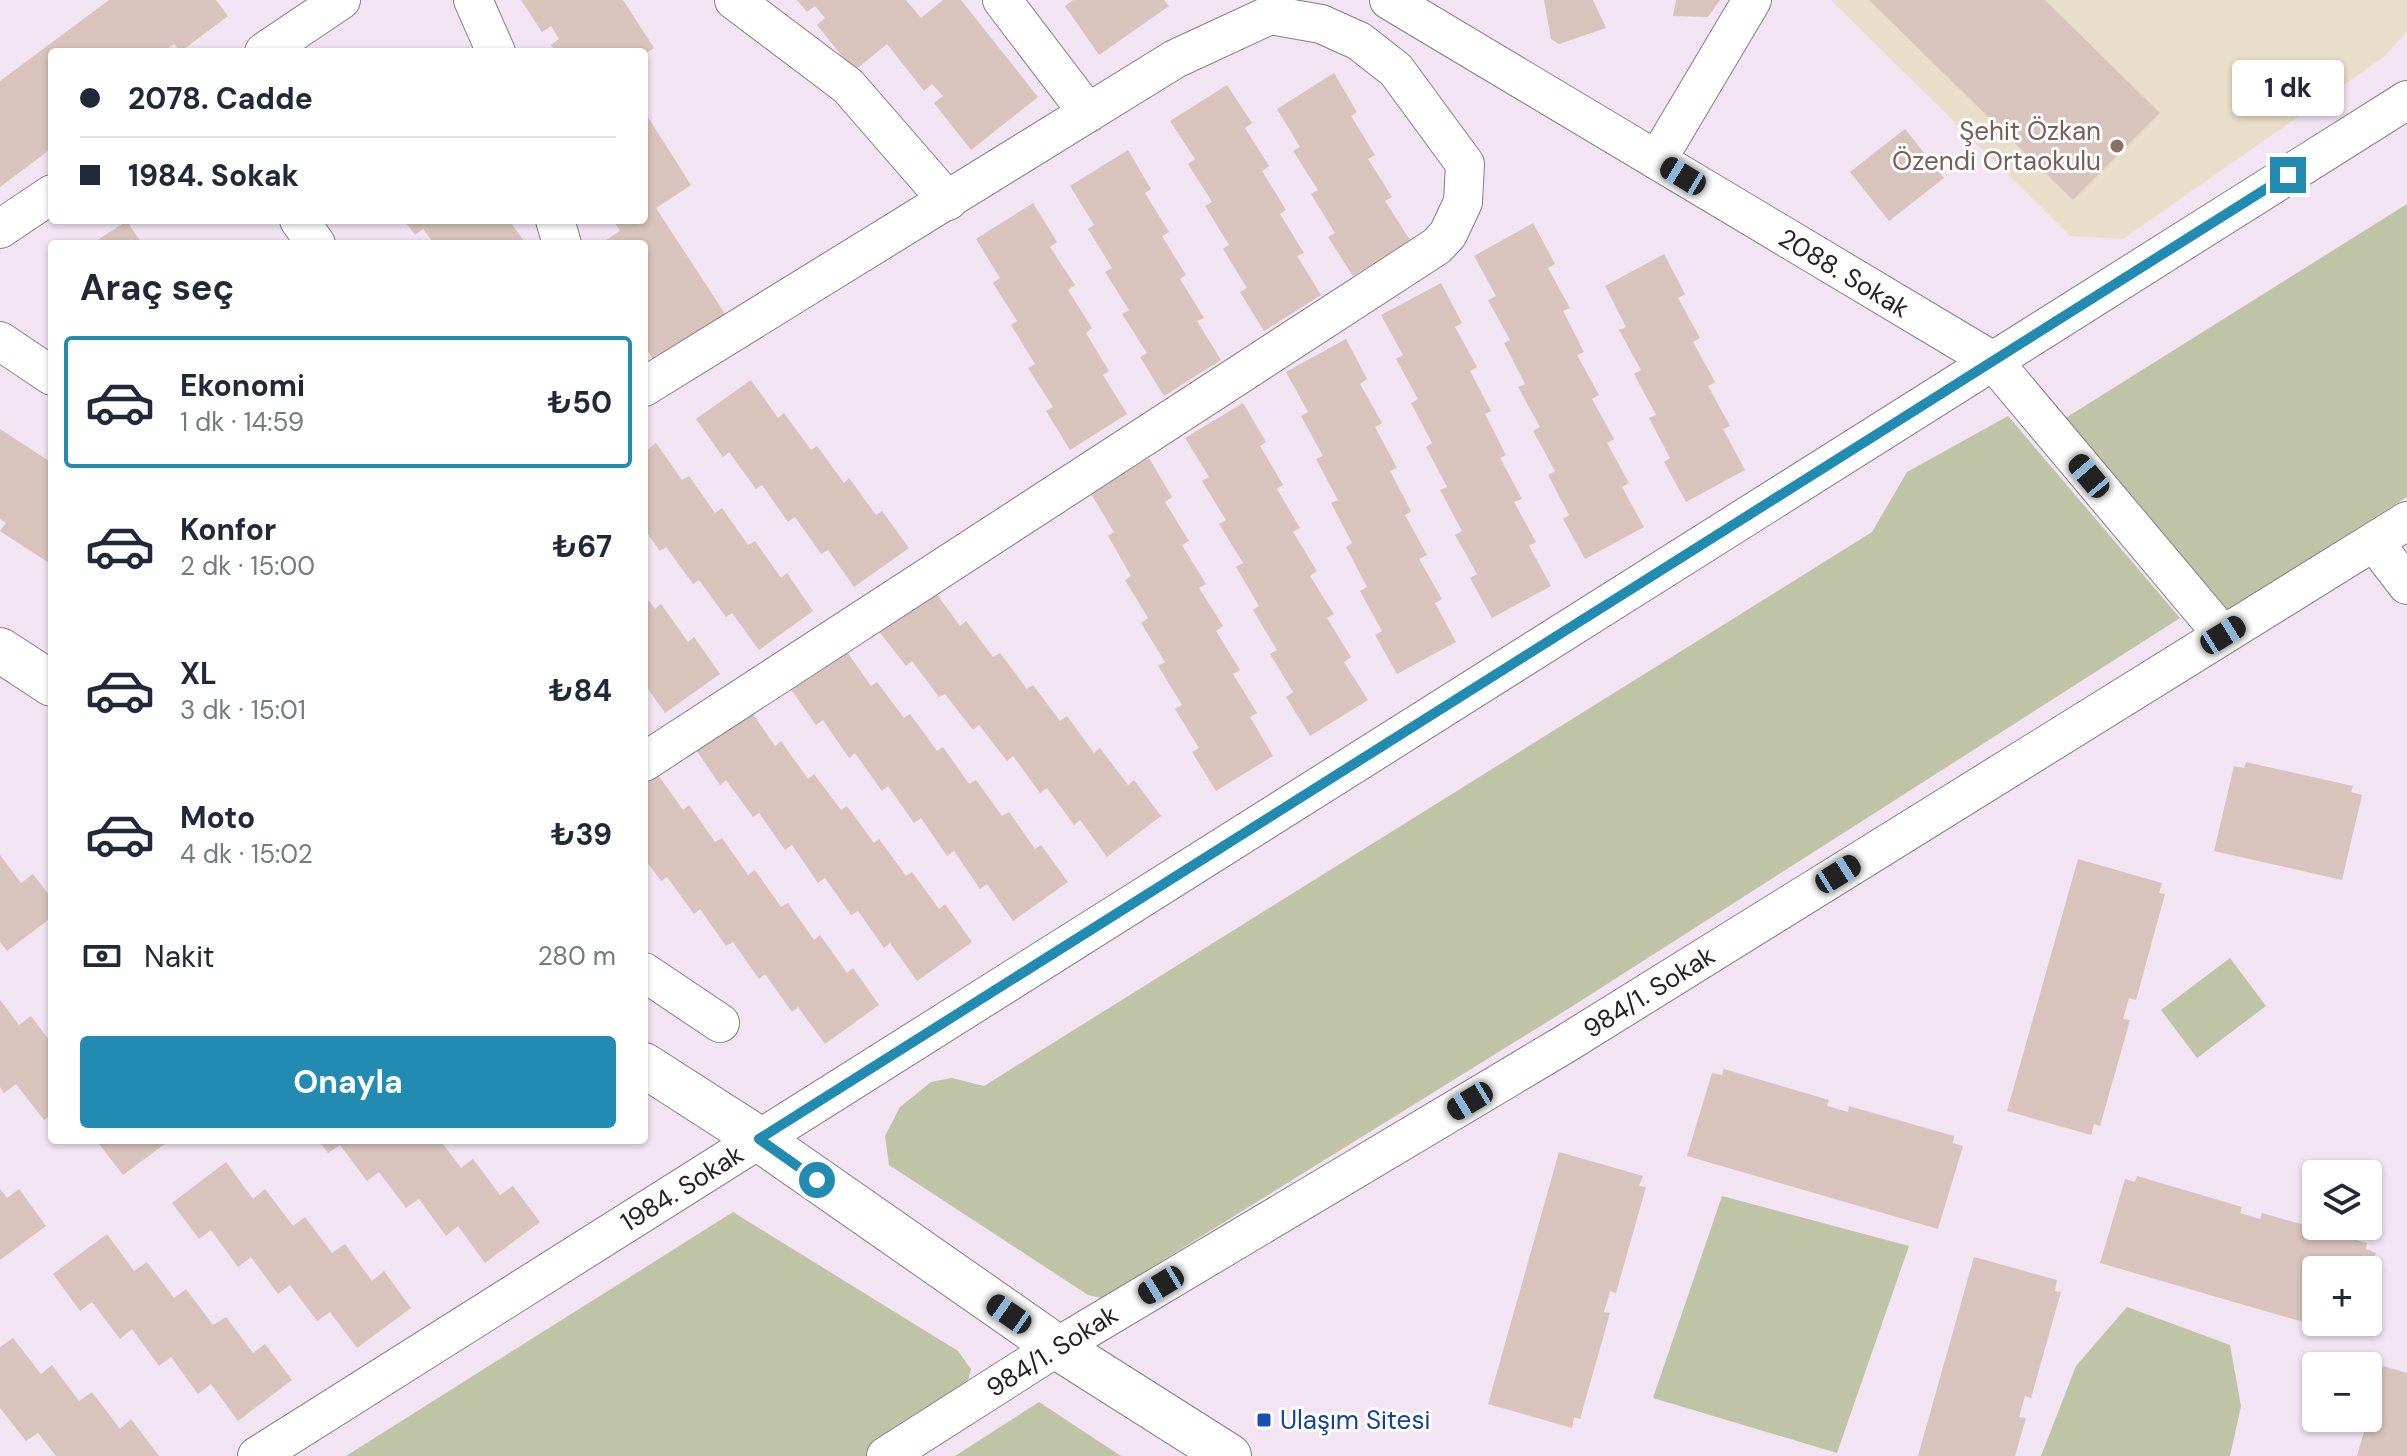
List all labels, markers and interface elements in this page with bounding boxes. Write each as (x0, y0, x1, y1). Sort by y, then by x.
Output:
callout: 1 dk (2232, 59, 2344, 115)
text: 1 dk (2264, 71, 2312, 105)
text: 2078. Cadde (128, 79, 313, 118)
place label: Şehit Özkan Özendi Ortaokulu (1892, 114, 2101, 178)
marker: Şehit Özkan Özendi Ortaokulu (2108, 137, 2126, 155)
car (1656, 153, 1710, 199)
text: 1984. Sokak (128, 156, 299, 195)
route end (2270, 157, 2306, 193)
street label: 2088. Sokak (1772, 221, 1916, 325)
text: Araç seç (80, 264, 234, 311)
icon: car (84, 366, 156, 438)
text: Ekonomi (180, 366, 305, 405)
text: ₺50 (547, 383, 612, 422)
text: 1 dk · 14:59 (180, 405, 304, 439)
car (2064, 450, 2114, 502)
icon: car (84, 510, 156, 582)
text: Konfor (180, 510, 276, 549)
text: ₺67 (552, 527, 612, 566)
text: 2 dk · 15:00 (180, 549, 315, 583)
car (2196, 612, 2250, 658)
icon: car (84, 654, 156, 726)
text: XL (180, 654, 217, 693)
text: ₺84 (549, 671, 612, 710)
text: 3 dk · 15:01 (180, 693, 306, 727)
icon: car (84, 798, 156, 870)
text: Moto (180, 798, 255, 837)
text: ₺39 (551, 815, 612, 854)
text: 4 dk · 15:02 (180, 837, 313, 871)
car (1811, 851, 1865, 897)
icon: cash (80, 934, 124, 978)
text: Nakit (144, 937, 215, 976)
street label: 984/1. Sokak (1577, 938, 1721, 1046)
text: 280 m (538, 939, 616, 973)
button: Onayla (80, 1036, 616, 1128)
car (1443, 1078, 1497, 1124)
street label: 1984. Sokak (614, 1137, 750, 1239)
map controls (2302, 1160, 2382, 1432)
button: layers (2302, 1160, 2382, 1240)
route start (799, 1162, 835, 1198)
button: + (2302, 1256, 2382, 1336)
car (1134, 1262, 1188, 1308)
car (982, 1290, 1036, 1338)
street label: 984/1. Sokak (980, 1297, 1124, 1405)
button: − (2302, 1352, 2382, 1432)
place label: Ulaşım Sitesi (1280, 1403, 1430, 1437)
marker: Ulaşım Sitesi (1255, 1411, 1273, 1429)

